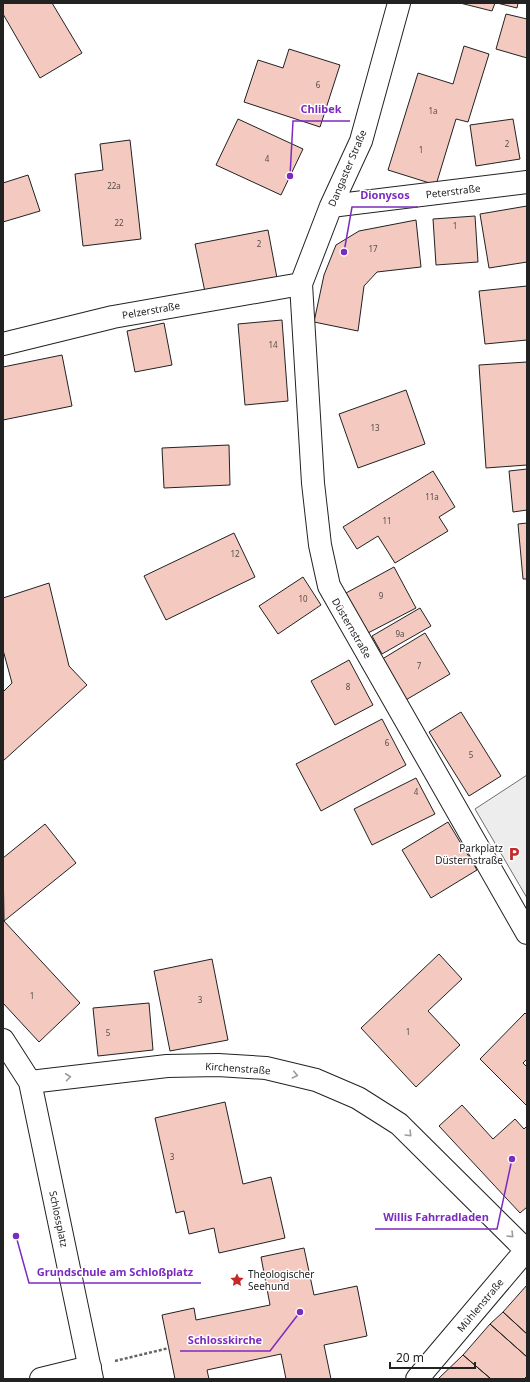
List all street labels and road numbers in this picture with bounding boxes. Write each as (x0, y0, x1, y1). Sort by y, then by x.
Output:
street label: Dangaster Straße (324, 127, 370, 209)
street label: Peterstraße (425, 181, 481, 201)
street label: Pelzerstraße (121, 298, 181, 322)
street label: Düsternstraße (329, 595, 375, 661)
street label: Kirchenstraße (205, 1059, 271, 1077)
street label: Schlossplatz (46, 1189, 72, 1249)
street label: Mühlenstraße (454, 1275, 507, 1335)

